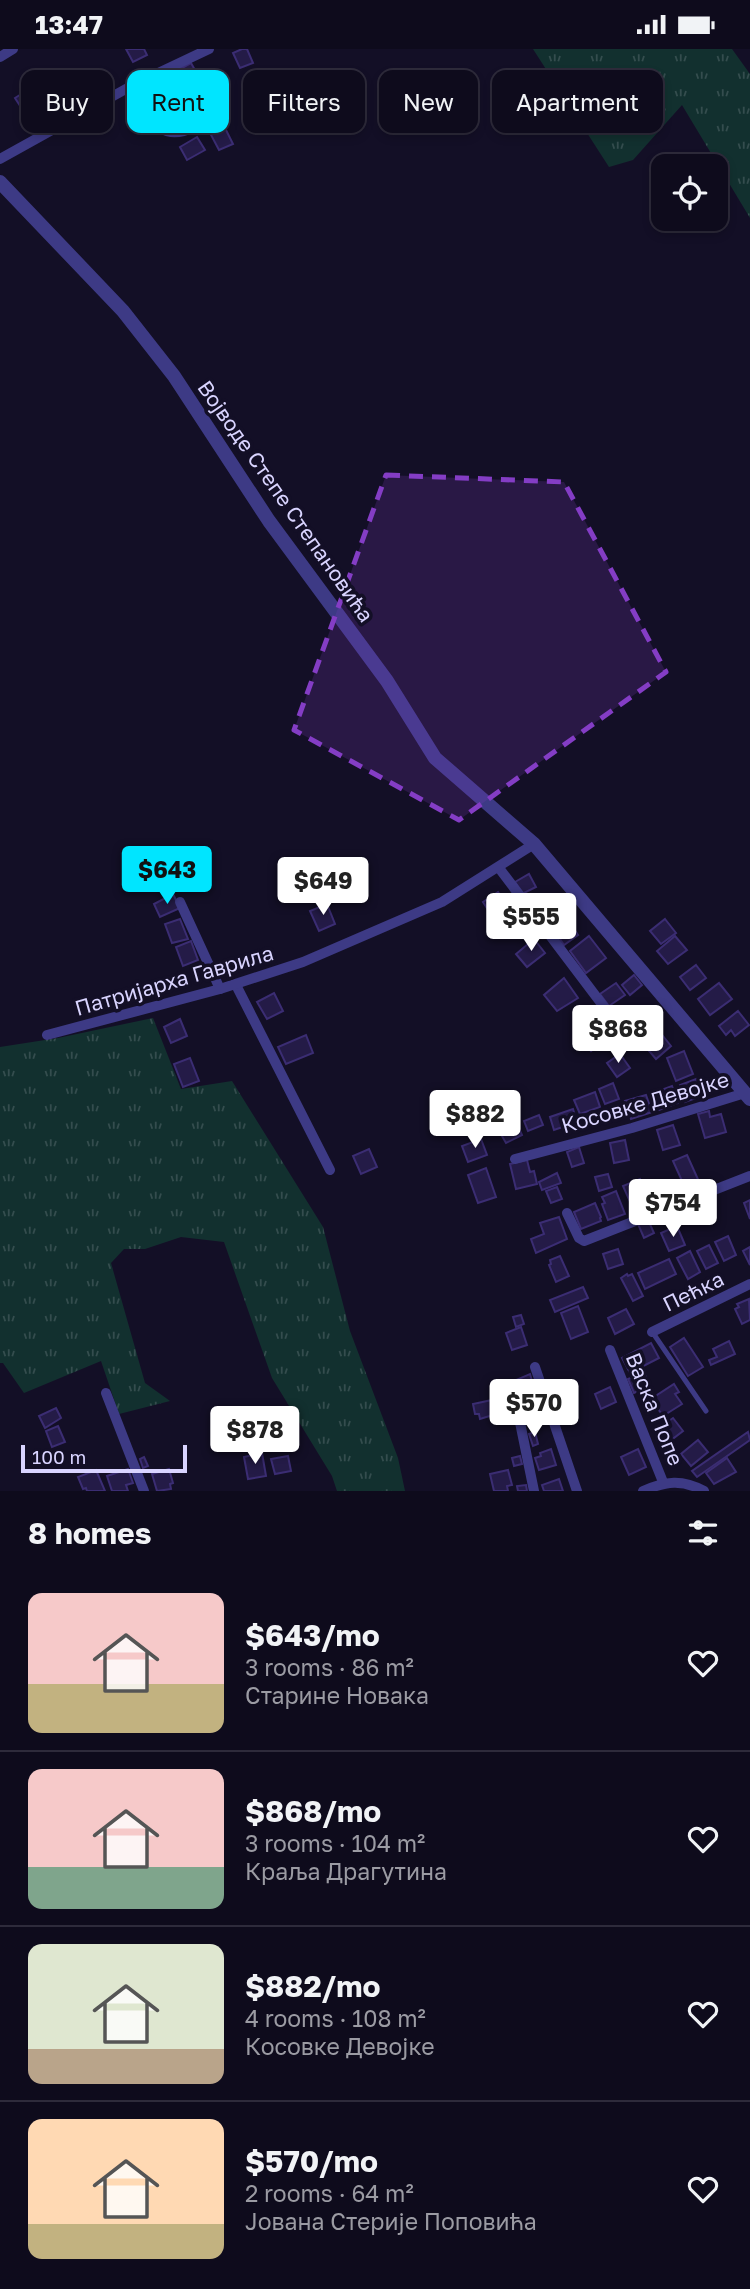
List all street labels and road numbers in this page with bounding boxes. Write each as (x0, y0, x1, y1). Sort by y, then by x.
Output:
street label: Војводе Степе Степановића (192, 375, 380, 627)
street label: Патријарха Гаврила (72, 939, 276, 1021)
street label: Косовке Девојке (558, 1066, 732, 1138)
street label: Пећка (658, 1265, 728, 1317)
street label: Васка Попе (621, 1349, 689, 1469)

